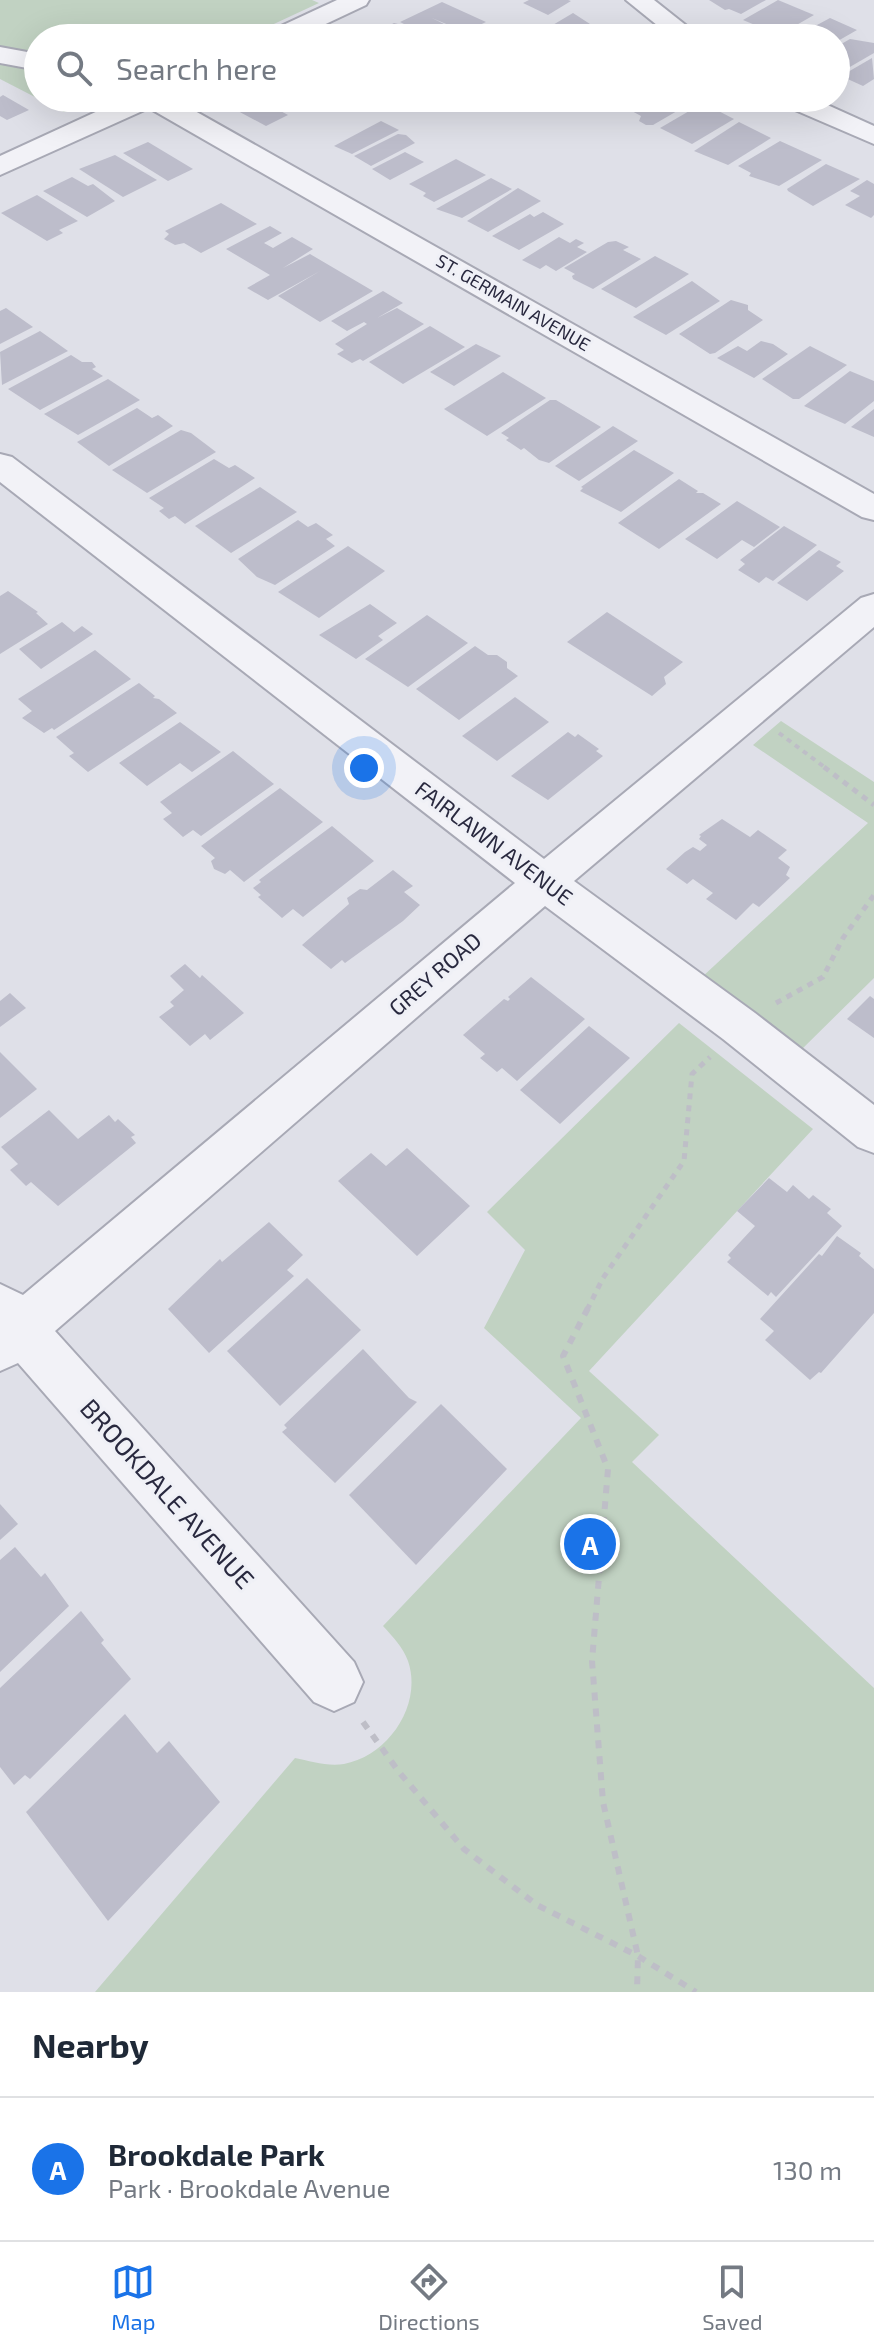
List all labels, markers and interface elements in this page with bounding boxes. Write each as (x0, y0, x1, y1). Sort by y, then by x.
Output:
search box (24, 24, 850, 112)
icon: search (52, 46, 96, 90)
text: Search here (116, 50, 277, 86)
street label: ST. GERMAIN AVENUE (432, 249, 595, 355)
your location (344, 748, 384, 788)
street label: FAIRLAWN AVENUE (411, 775, 578, 910)
street label: GREY ROAD (383, 926, 486, 1020)
street label: BROOKDALE AVENUE (75, 1392, 261, 1594)
pin: A (564, 1514, 616, 1574)
text: Nearby (32, 2024, 149, 2065)
text: Brookdale Park (108, 2136, 325, 2172)
text: A (50, 2154, 66, 2185)
text: 130 m (773, 2154, 842, 2185)
text: Park · Brookdale Avenue (108, 2172, 390, 2203)
tab: Map (111, 2260, 155, 2334)
tab: Directions (378, 2260, 480, 2334)
tab: Saved (702, 2260, 763, 2334)

